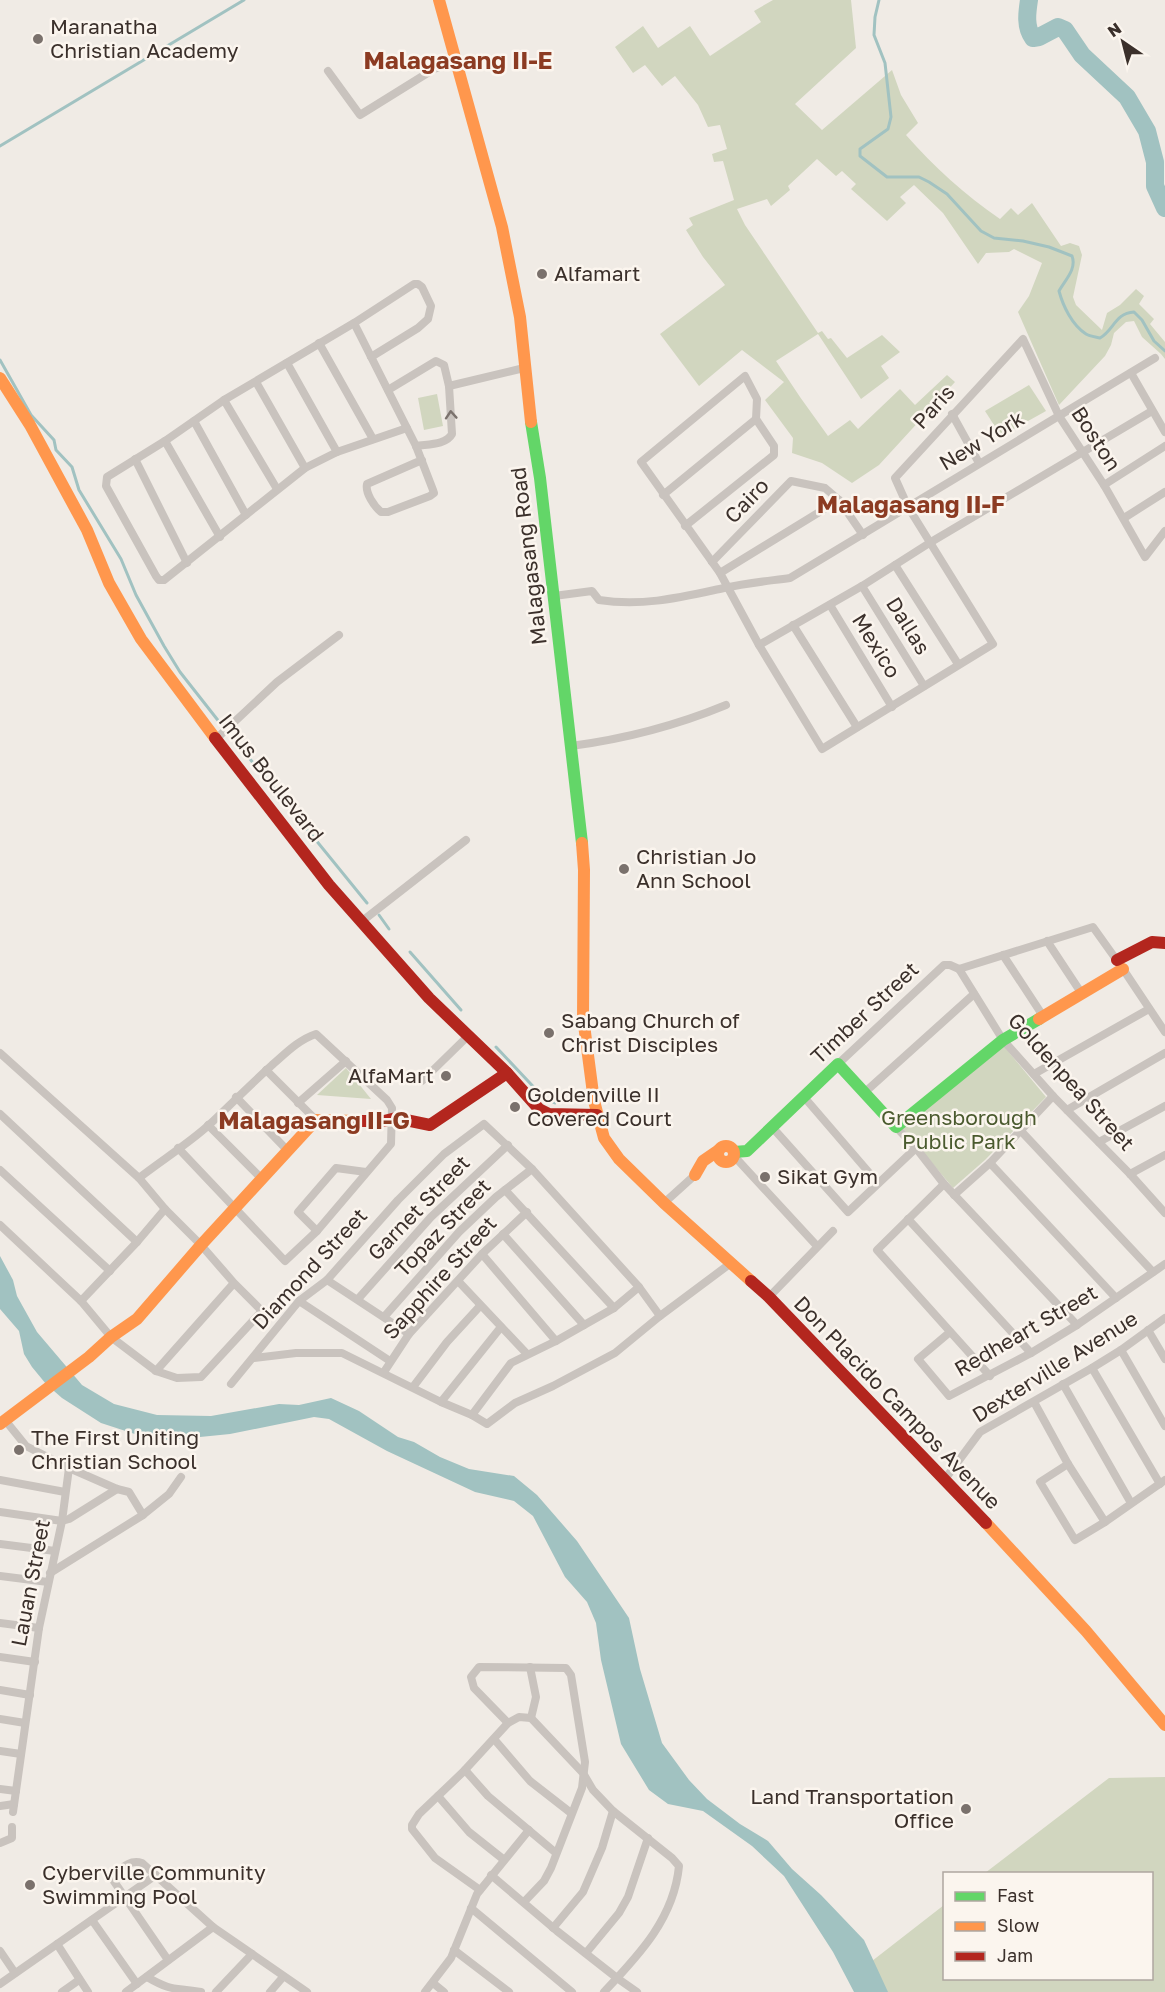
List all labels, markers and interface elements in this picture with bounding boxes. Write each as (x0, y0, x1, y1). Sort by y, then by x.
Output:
north arrow (1093, 12, 1153, 72)
place label: Maranatha Christian Academy (50, 13, 239, 63)
text: N (1104, 18, 1125, 41)
marker: Maranatha Christian Academy (31, 32, 45, 46)
district label: Malagasang II-E (364, 45, 552, 74)
place label: Alfamart (554, 260, 641, 286)
marker: Alfamart (535, 267, 549, 281)
street label: Paris (907, 379, 960, 434)
street label: Boston (1066, 401, 1127, 476)
street label: New York (934, 405, 1029, 476)
one-way arrow (445, 411, 458, 420)
street label: Malagasang Road (504, 466, 552, 646)
street label: Cairo (719, 472, 774, 528)
district label: Malagasang II-F (817, 489, 1005, 518)
street label: Dallas (881, 592, 937, 659)
street label: Mexico (847, 608, 907, 682)
street label: Imus Boulevard (214, 708, 330, 847)
place label: Christian Jo Ann School (636, 843, 756, 893)
marker: Christian Jo Ann School (617, 862, 631, 876)
street label: Timber Street (805, 956, 924, 1069)
place label: Sabang Church of Christ Disciples (561, 1007, 740, 1057)
street label: Goldenpea Street (1003, 1007, 1140, 1156)
marker: Sabang Church of Christ Disciples (542, 1026, 556, 1040)
place label: AlfaMart (348, 1062, 434, 1088)
marker: AlfaMart (439, 1069, 453, 1083)
place label: Goldenville II Covered Court (527, 1081, 672, 1131)
marker: Goldenville II Covered Court (508, 1100, 522, 1114)
park label: Greensborough Public Park (881, 1104, 1037, 1154)
district label: Malagasang II-G (218, 1105, 410, 1134)
street label: Garnet Street (362, 1149, 475, 1265)
place label: Sikat Gym (777, 1163, 878, 1189)
marker: Sikat Gym (758, 1170, 772, 1184)
street label: Topaz Street (389, 1173, 496, 1282)
street label: Diamond Street (246, 1202, 372, 1334)
street label: Sapphire Street (377, 1210, 502, 1344)
street label: Redheart Street (949, 1279, 1102, 1382)
street label: Don Placido Campos Avenue (789, 1290, 1007, 1514)
street label: Dexterville Avenue (967, 1305, 1142, 1428)
place label: The First Uniting Christian School (31, 1424, 199, 1474)
marker: The First Uniting Christian School (12, 1443, 26, 1457)
street label: Lauan Street (5, 1517, 55, 1649)
place label: Land Transportation Office (750, 1783, 954, 1833)
marker: Land Transportation Office (959, 1802, 973, 1816)
place label: Cyberville Community Swimming Pool (42, 1859, 266, 1909)
legend (943, 1872, 1153, 1980)
marker: Cyberville Community Swimming Pool (23, 1878, 37, 1892)
text: Fast (997, 1884, 1034, 1906)
text: Slow (997, 1914, 1040, 1936)
text: Jam (997, 1944, 1033, 1966)

